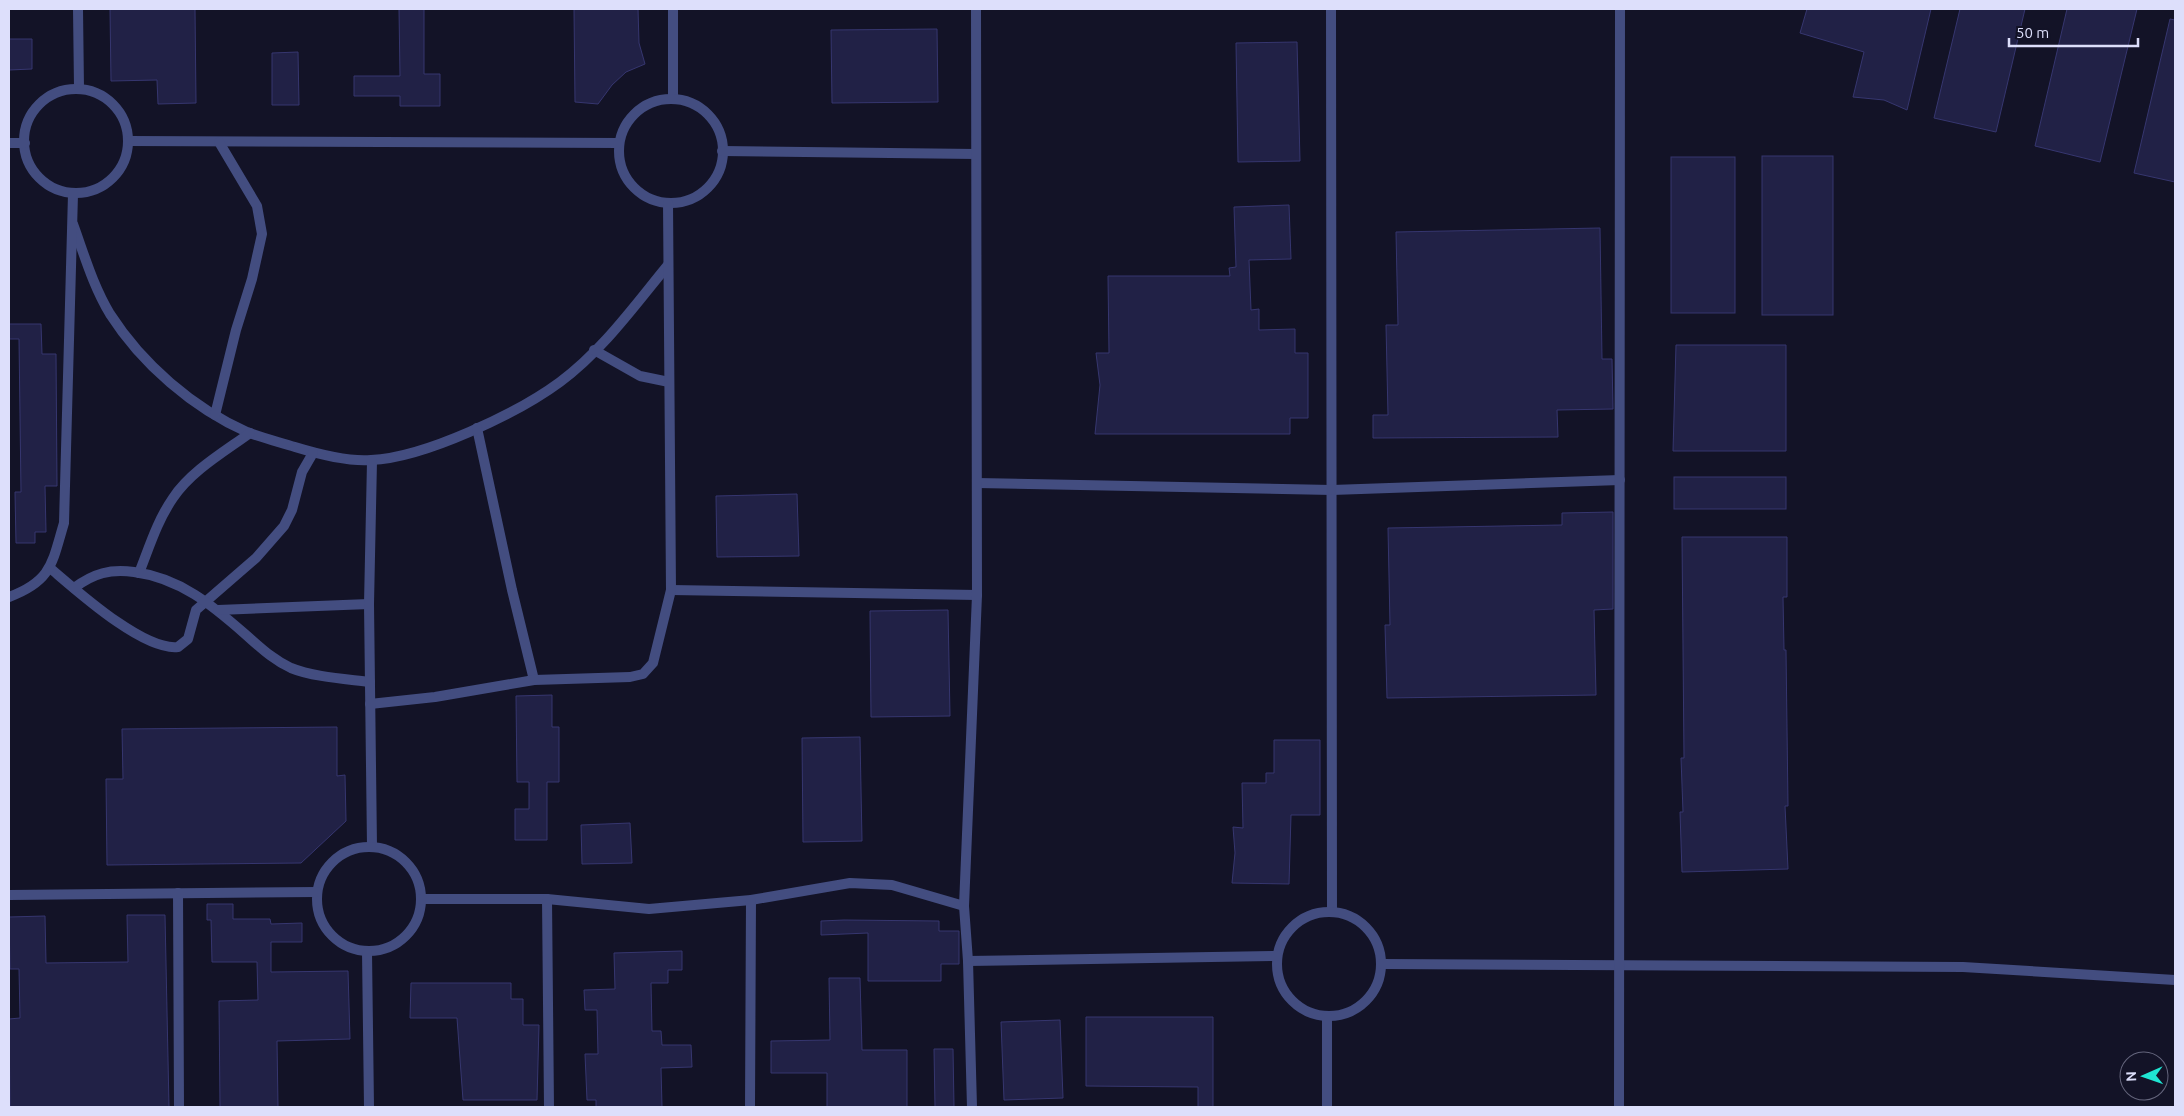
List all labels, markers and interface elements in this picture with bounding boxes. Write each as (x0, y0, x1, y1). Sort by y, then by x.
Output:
scale bar (2009, 15, 2138, 47)
text: 50 m (2016, 24, 2049, 41)
north arrow (2119, 1051, 2169, 1101)
text: N (2123, 1071, 2139, 1082)

